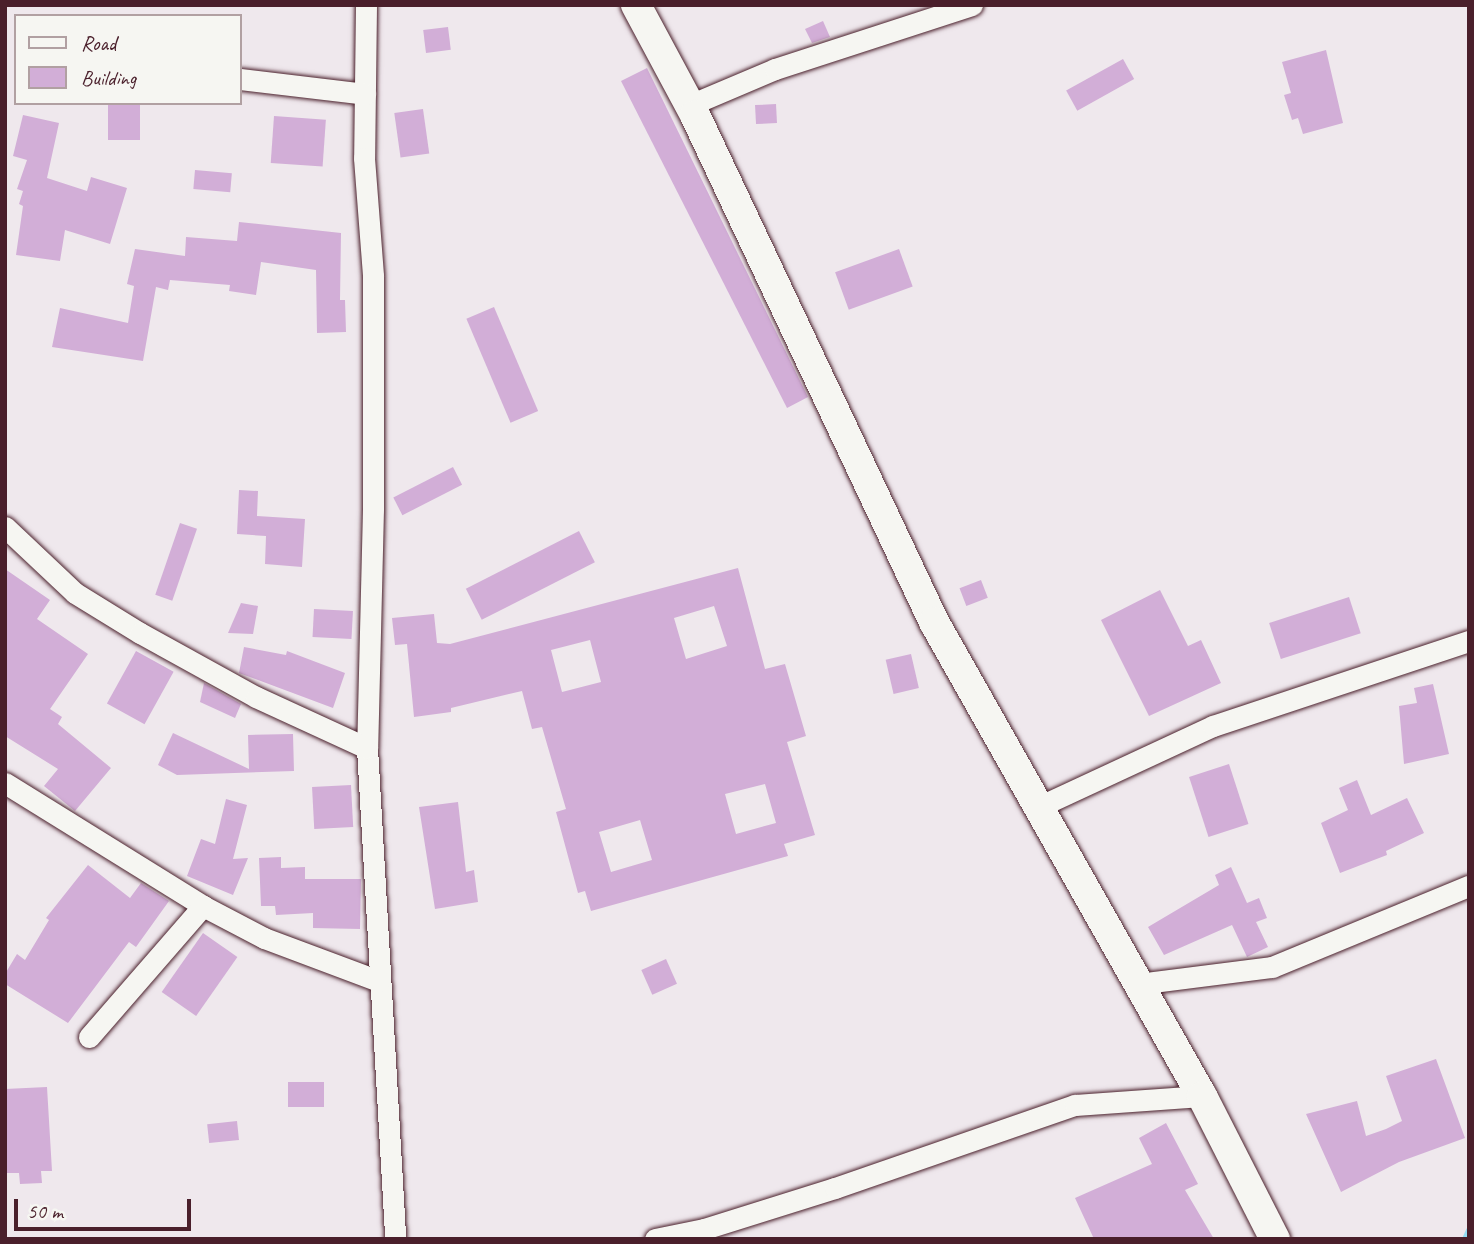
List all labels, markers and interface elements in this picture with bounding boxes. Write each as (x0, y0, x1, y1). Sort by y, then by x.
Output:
legend (14, 14, 242, 105)
text: Road (81, 30, 116, 56)
text: Building (81, 65, 136, 91)
scale bar (18, 1184, 194, 1228)
text: 50 m (27, 1198, 63, 1224)

